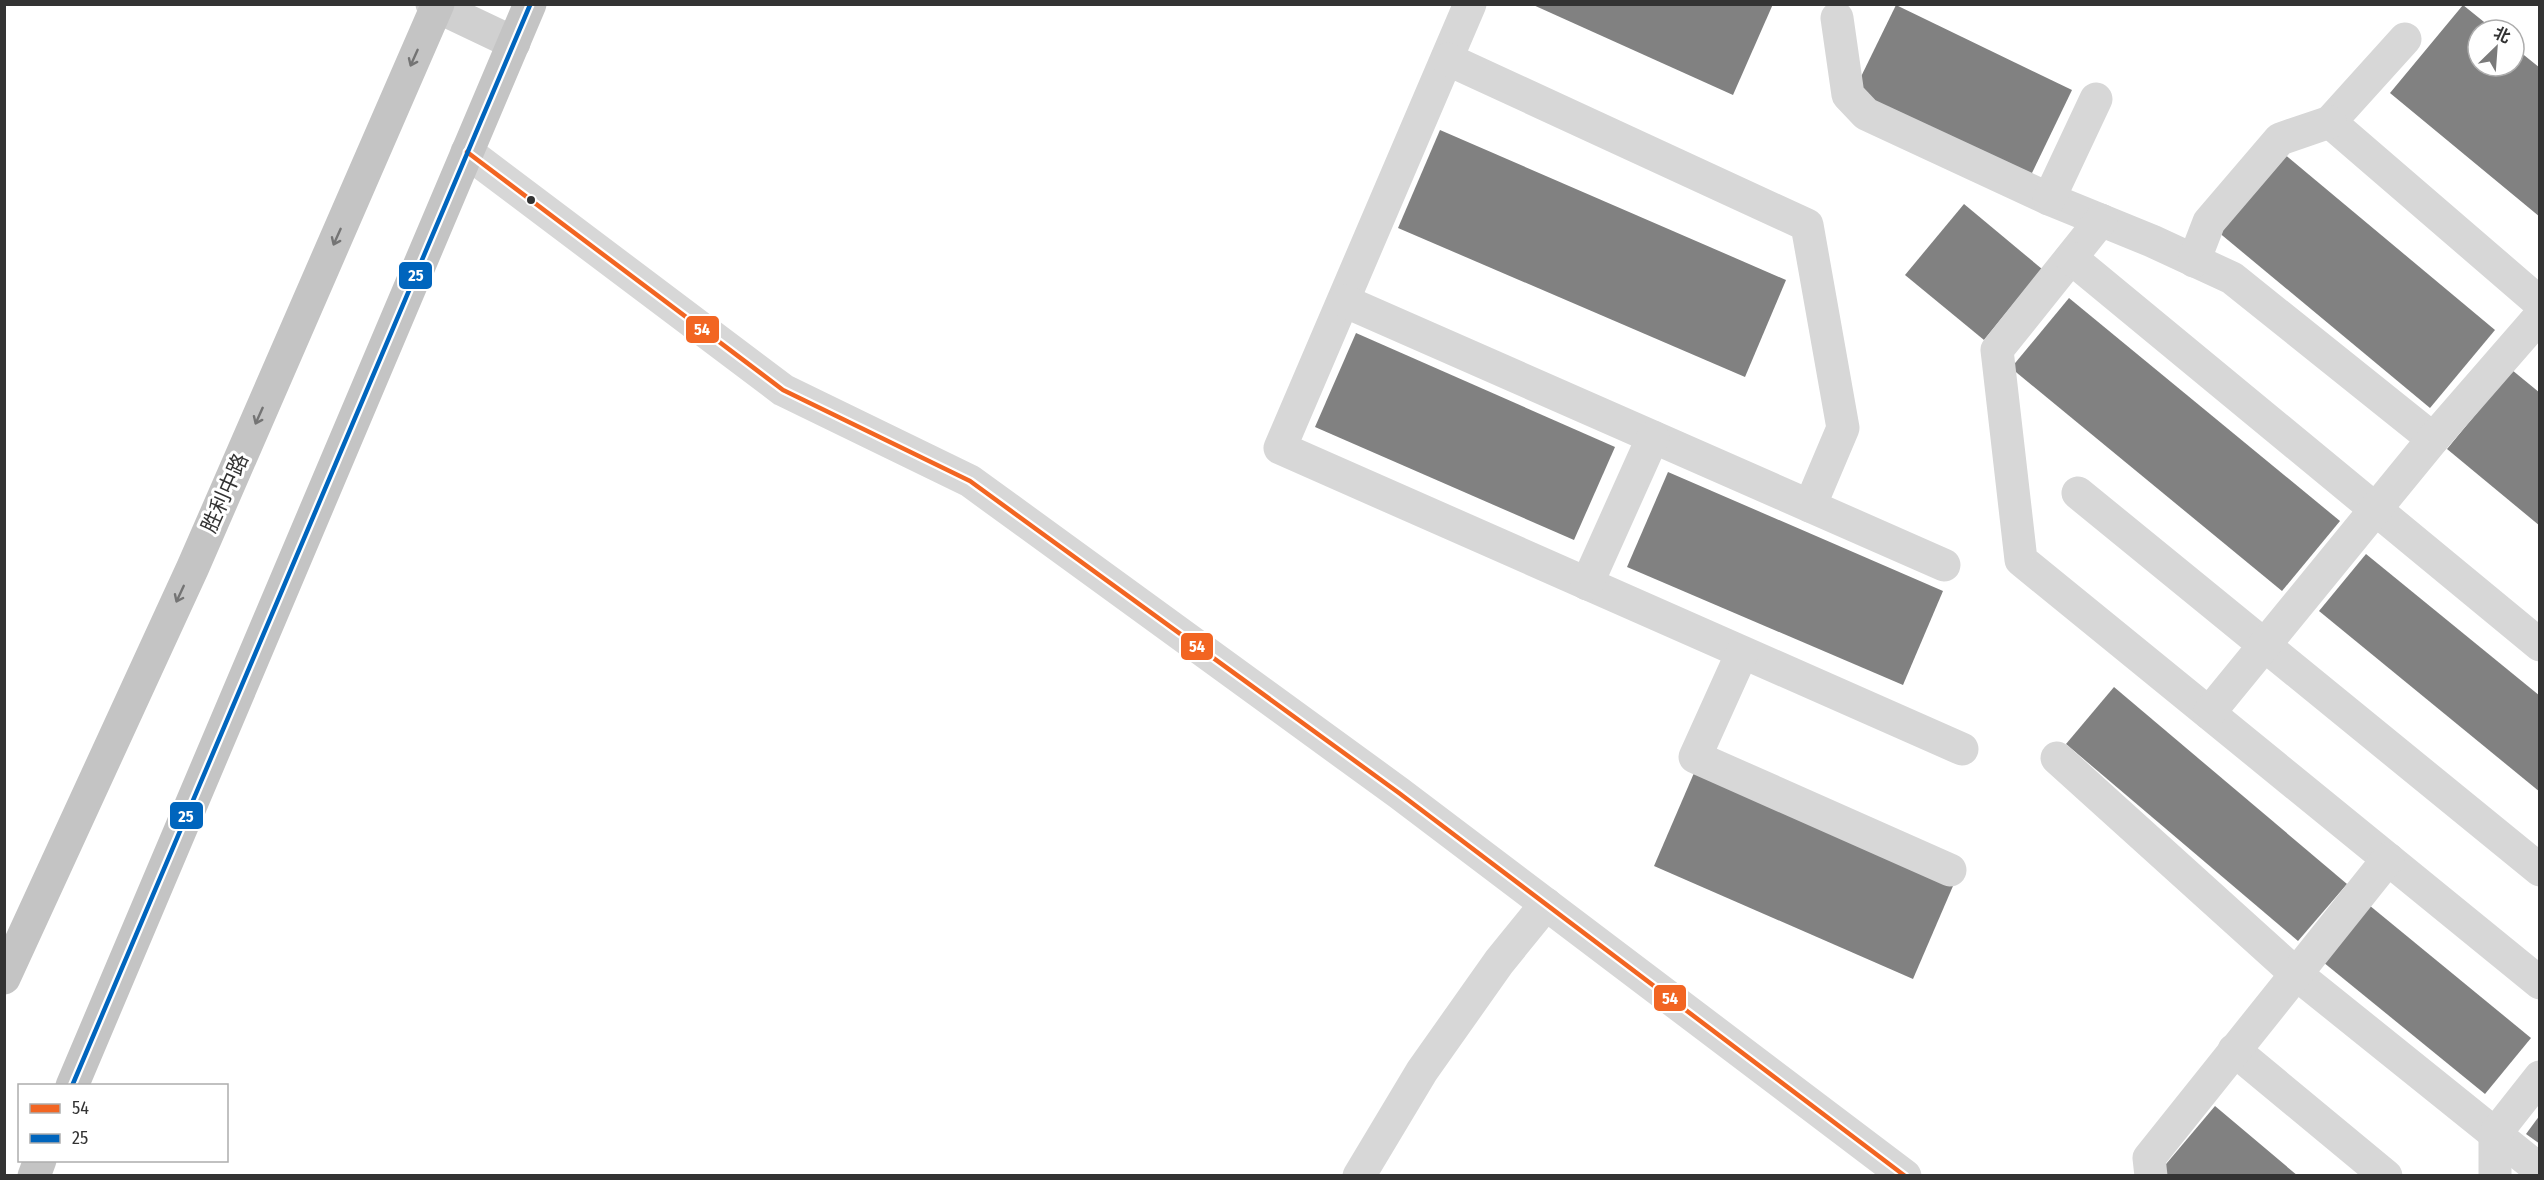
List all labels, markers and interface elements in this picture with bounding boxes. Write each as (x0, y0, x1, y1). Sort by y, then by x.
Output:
north arrow (2466, 18, 2526, 78)
text: 北 (2491, 23, 2513, 47)
one-way arrow (408, 49, 420, 67)
unlabelled marker (525, 194, 537, 206)
one-way arrow (330, 228, 341, 246)
line badge: 25 (398, 261, 433, 290)
text: 25 (407, 266, 424, 285)
line badge: 54 (685, 315, 720, 344)
text: 54 (694, 320, 710, 339)
one-way arrow (253, 406, 264, 424)
street label: 胜利中路 (196, 449, 254, 537)
one-way arrow (174, 585, 186, 603)
line badge: 54 (1180, 632, 1214, 661)
text: 54 (1189, 637, 1205, 656)
line badge: 25 (169, 801, 204, 830)
text: 25 (177, 807, 194, 826)
line badge: 54 (1653, 984, 1687, 1012)
text: 54 (1662, 989, 1678, 1008)
legend (18, 1084, 228, 1162)
text: 54 (72, 1097, 89, 1119)
text: 25 (72, 1127, 88, 1149)

